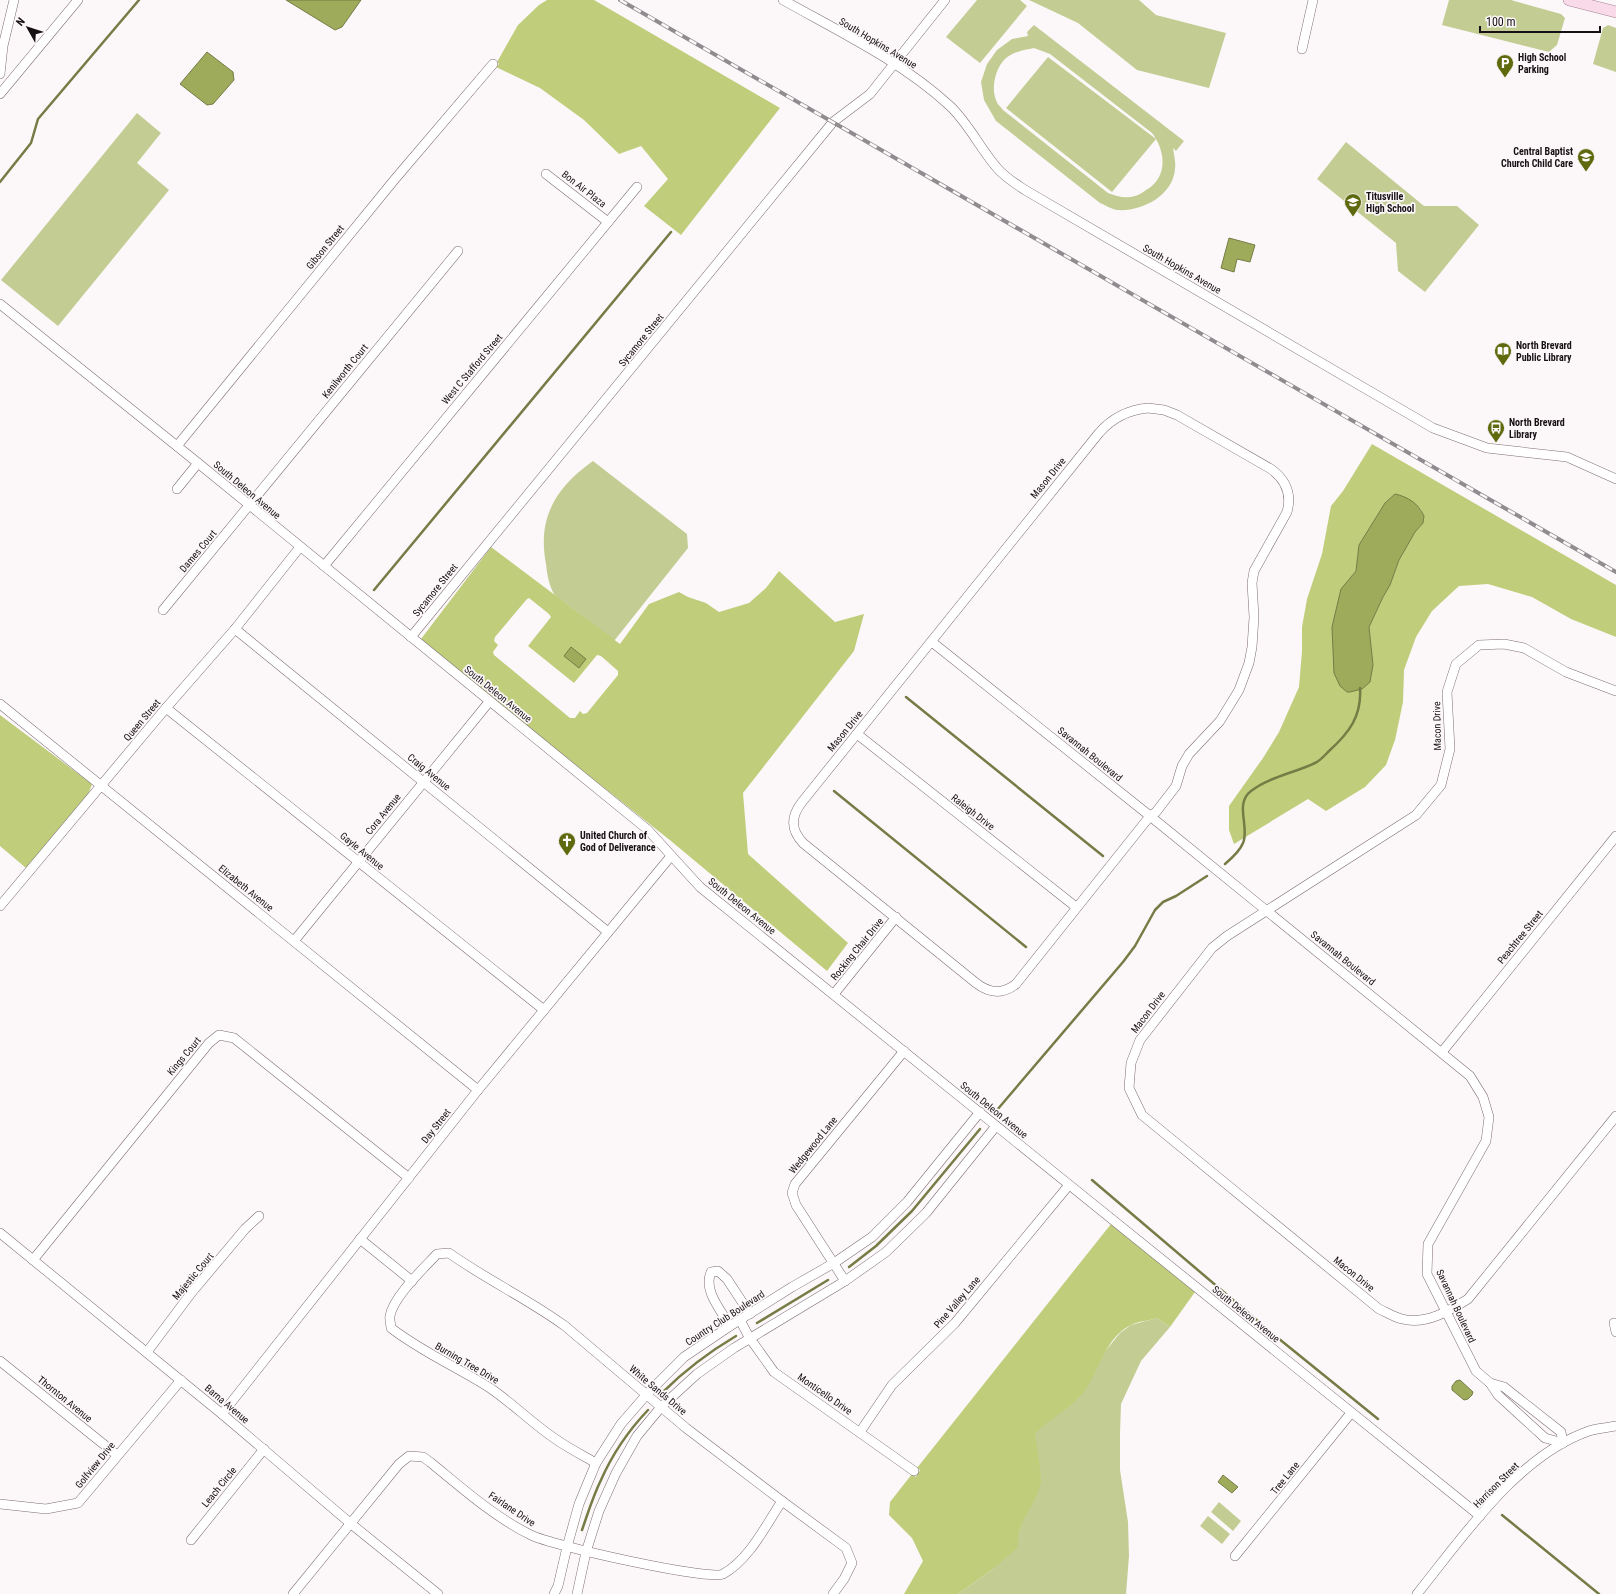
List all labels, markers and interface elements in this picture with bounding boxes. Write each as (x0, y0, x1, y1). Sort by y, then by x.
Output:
north arrow (8, 8, 48, 48)
scale bar (1480, 8, 1600, 34)
text: N (13, 15, 28, 29)
street label: South Hopkins Avenue (837, 15, 919, 71)
text: 100 m (1486, 15, 1516, 29)
place label: High School Parking (1518, 52, 1566, 75)
parking icon: High School Parking (1495, 53, 1515, 78)
place label: Central Baptist Church Child Care (1501, 146, 1573, 169)
school or university icon: Central Baptist Church Child Care (1576, 147, 1596, 172)
street label: Bon Air Plaza (560, 168, 608, 210)
place label: Titusville High School (1366, 191, 1414, 214)
school or university icon: Titusville High School (1343, 192, 1363, 217)
street label: Gibson Street (304, 223, 346, 271)
street label: South Hopkins Avenue (1141, 242, 1223, 296)
street label: Sycamore Street (616, 311, 666, 369)
street label: West C Stafford Street (440, 332, 504, 406)
place label: North Brevard Public Library (1516, 340, 1572, 363)
library icon: North Brevard Public Library (1493, 341, 1513, 366)
street label: Kenilworth Court (320, 342, 370, 400)
place label: North Brevard Library (1509, 417, 1565, 440)
bus stop icon: North Brevard Library (1486, 418, 1506, 443)
street label: Mason Drive (1028, 455, 1068, 501)
street label: South Deleon Avenue (212, 459, 283, 521)
street label: Dames Court (177, 528, 219, 574)
street label: Sycamore Street (410, 561, 460, 619)
street label: South Deleon Avenue (462, 663, 534, 725)
street label: Queen Street (121, 697, 163, 743)
street label: Macon Drive (1431, 701, 1443, 751)
street label: Mason Drive (825, 708, 865, 754)
street label: Savannah Boulevard (1056, 725, 1124, 783)
street label: Craig Avenue (405, 751, 453, 793)
street label: Cora Avenue (363, 791, 403, 837)
street label: Raleigh Drive (949, 792, 997, 832)
street label: Gayle Avenue (338, 830, 386, 872)
place label: United Church of God of Deliverance (580, 830, 656, 853)
church icon: United Church of God of Deliverance (557, 831, 577, 856)
street label: Elizabeth Avenue (216, 863, 276, 914)
street label: South Deleon Avenue (706, 875, 778, 937)
street label: Peachtree Street (1495, 908, 1545, 966)
street label: Rocking Chair Drive (829, 915, 886, 982)
street label: Savannah Boulevard (1309, 929, 1377, 987)
street label: Macon Drive (1129, 989, 1167, 1035)
street label: Kings Court (165, 1035, 203, 1077)
street label: South Deleon Avenue (958, 1079, 1030, 1141)
street label: Day Street (419, 1107, 453, 1145)
street label: Wedgewood Lane (787, 1114, 839, 1176)
street label: Majestic Court (170, 1250, 216, 1302)
street label: Macon Drive (1331, 1254, 1377, 1294)
street label: Savannah Boulevard (1434, 1268, 1478, 1344)
street label: Pine Valley Lane (932, 1274, 983, 1330)
street label: South Deleon Avenue (1210, 1283, 1282, 1345)
street label: Country Club Boulevard (683, 1288, 767, 1348)
street label: Burning Tree Drive (433, 1340, 501, 1386)
street label: White Sands Drive (627, 1363, 689, 1417)
street label: Monticello Drive (796, 1371, 855, 1417)
street label: Thornton Avenue (36, 1374, 95, 1424)
street label: Barna Avenue (203, 1382, 251, 1426)
street label: Golfview Drive (73, 1439, 117, 1490)
street label: Tree Lane (1269, 1459, 1302, 1496)
street label: Harrison Street (1471, 1460, 1521, 1510)
street label: Leach Circle (199, 1464, 239, 1509)
street label: Fairlane Drive (487, 1489, 538, 1529)

